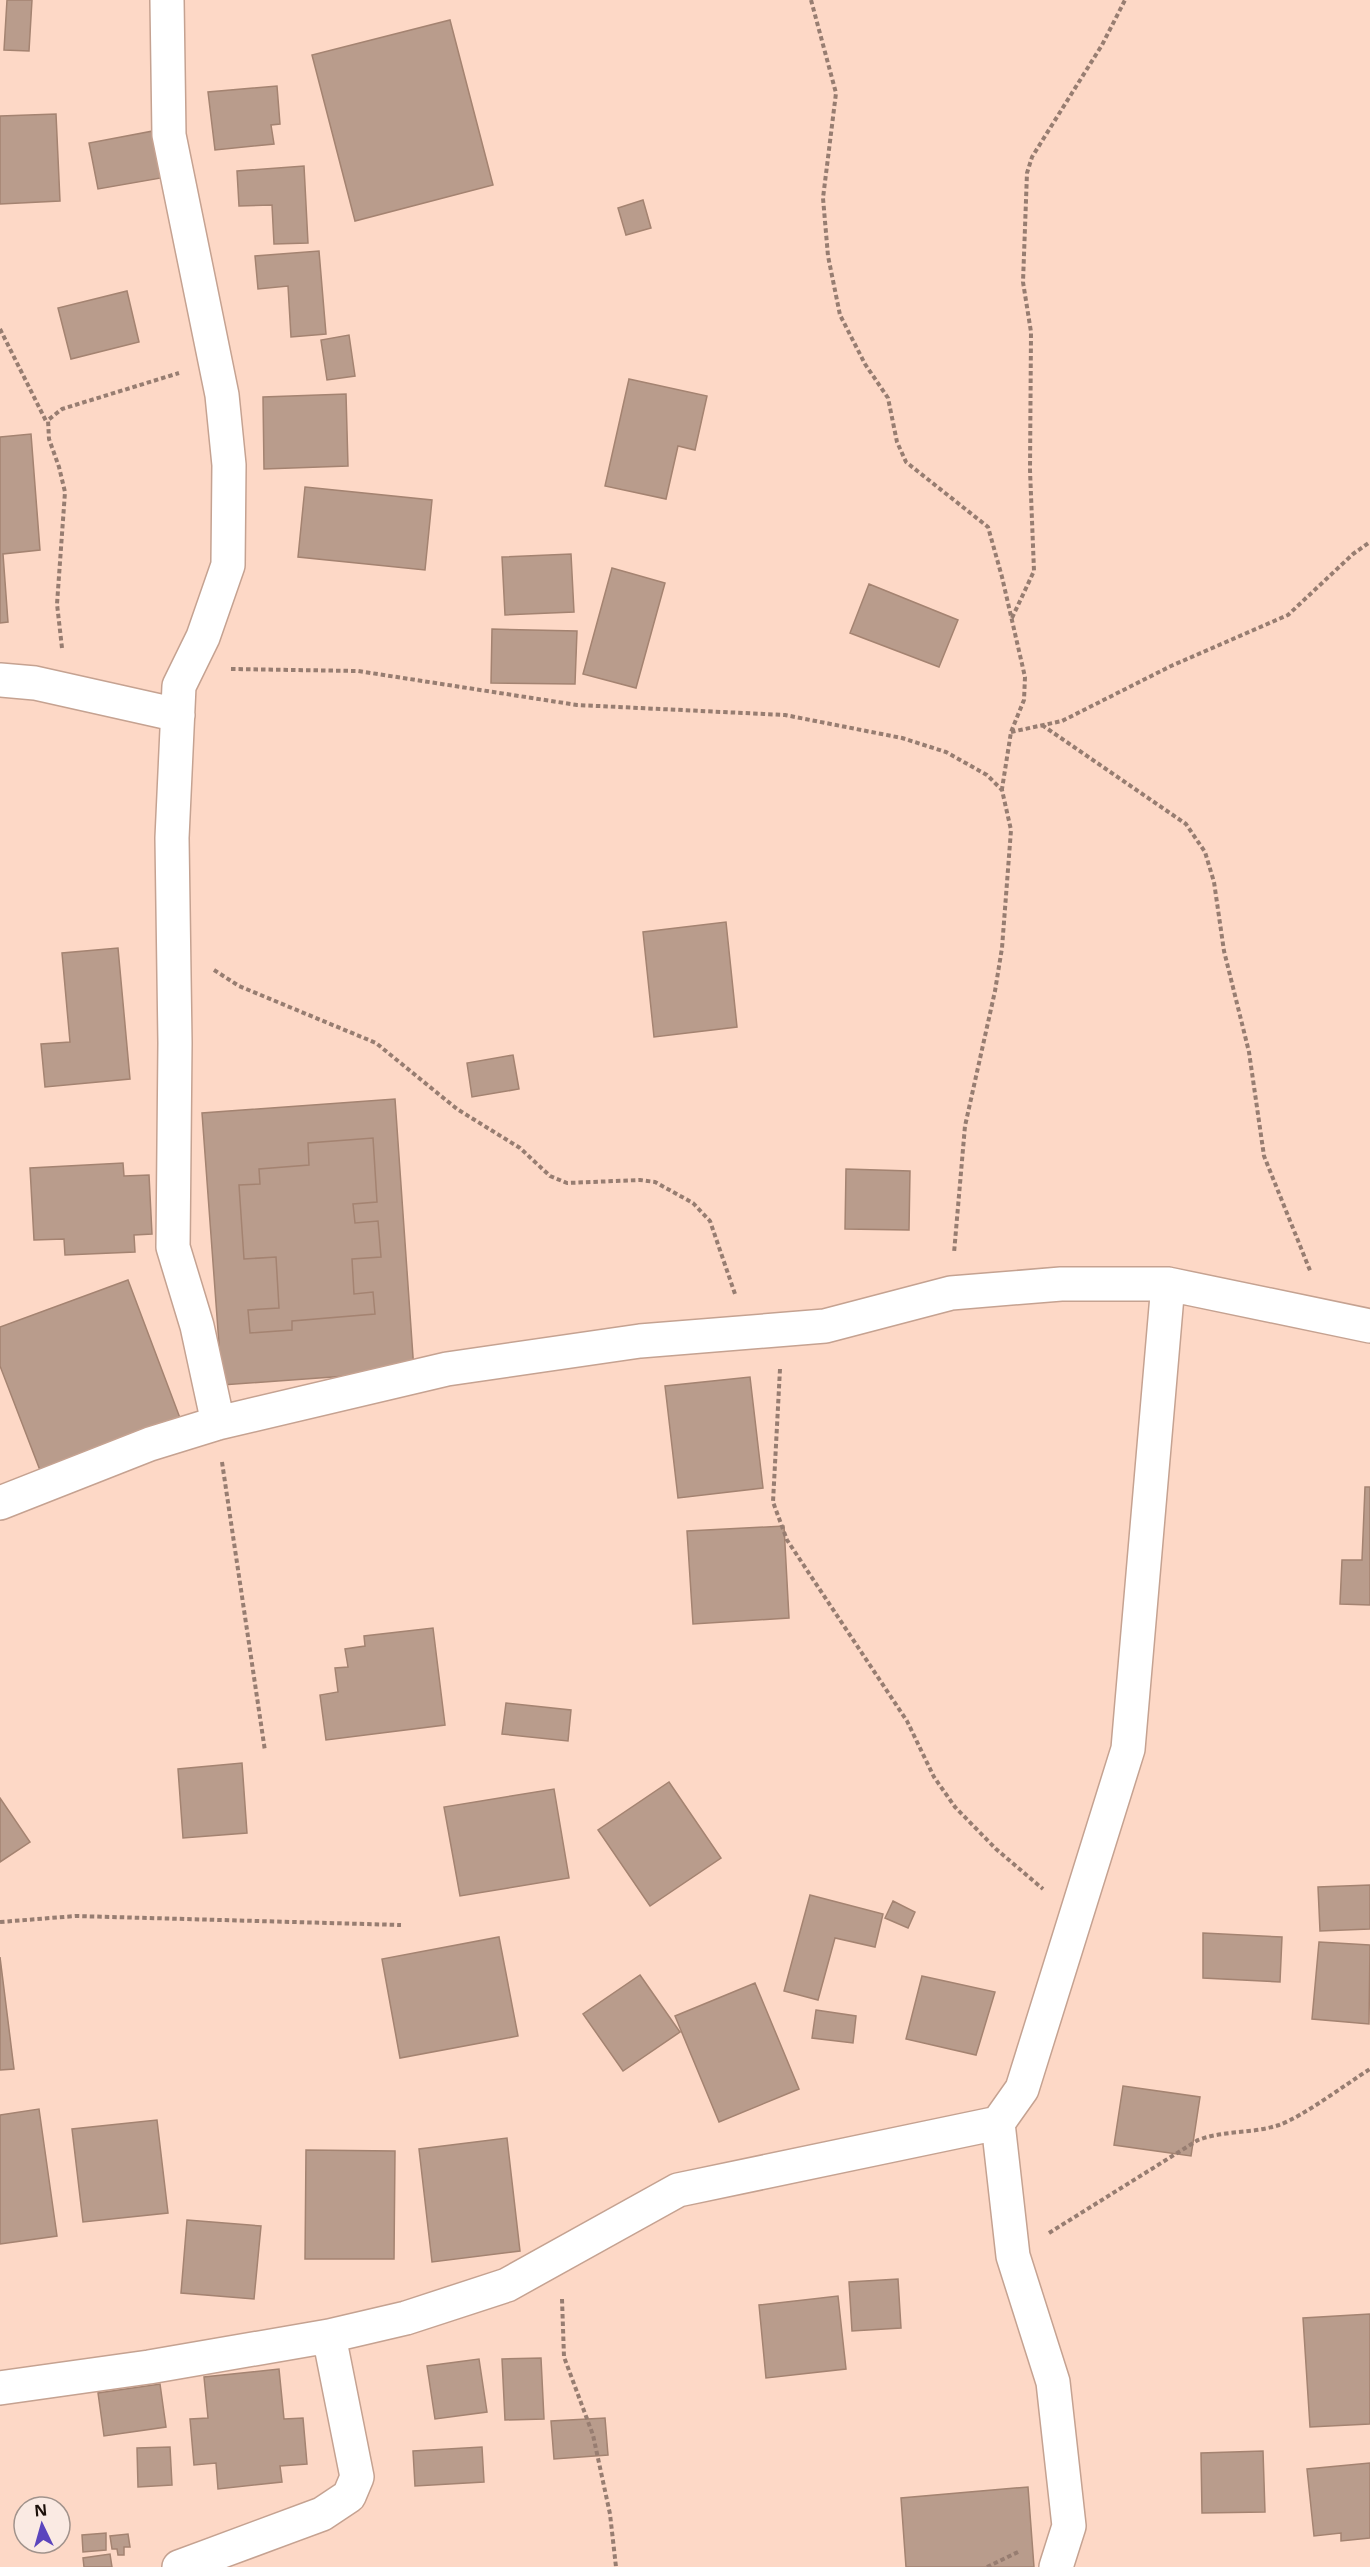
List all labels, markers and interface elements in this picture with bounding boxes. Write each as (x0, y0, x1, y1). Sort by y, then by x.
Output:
north arrow (12, 2495, 72, 2555)
text: N (33, 2499, 48, 2522)

